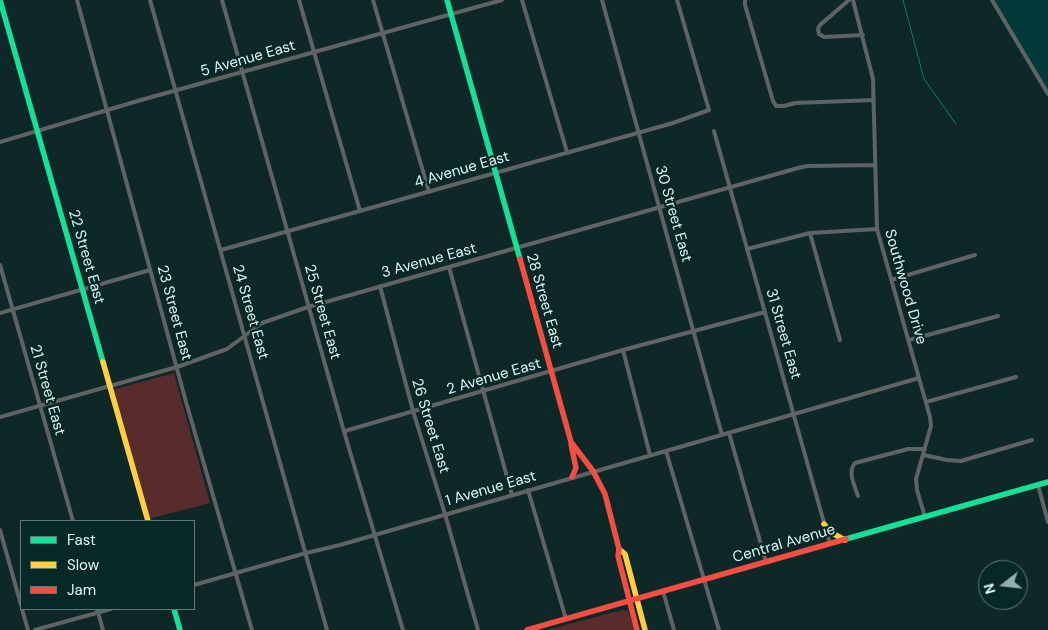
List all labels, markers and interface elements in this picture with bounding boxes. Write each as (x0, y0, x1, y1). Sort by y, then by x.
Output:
street label: 5 Avenue East (199, 37, 297, 81)
street label: 4 Avenue East (413, 148, 511, 192)
street label: 30 Street East (651, 164, 695, 264)
street label: 22 Street East (64, 208, 108, 306)
street label: Southwood Drive (880, 228, 930, 346)
street label: 3 Avenue East (380, 240, 478, 282)
street label: 28 Street East (522, 252, 566, 350)
street label: 25 Street East (300, 262, 344, 362)
street label: 23 Street East (153, 263, 195, 363)
street label: 24 Street East (228, 263, 272, 361)
street label: 31 Street East (761, 287, 805, 381)
street label: 21 Street East (25, 343, 69, 437)
street label: 2 Avenue East (445, 355, 543, 399)
street label: 26 Street East (407, 376, 453, 476)
street label: 1 Avenue East (444, 467, 538, 511)
legend (20, 520, 195, 610)
street label: Central Avenue (731, 521, 837, 567)
text: Fast (67, 530, 96, 550)
text: Slow (67, 555, 99, 575)
north arrow (978, 560, 1028, 610)
text: Jam (67, 580, 96, 600)
text: N (979, 581, 1000, 596)

